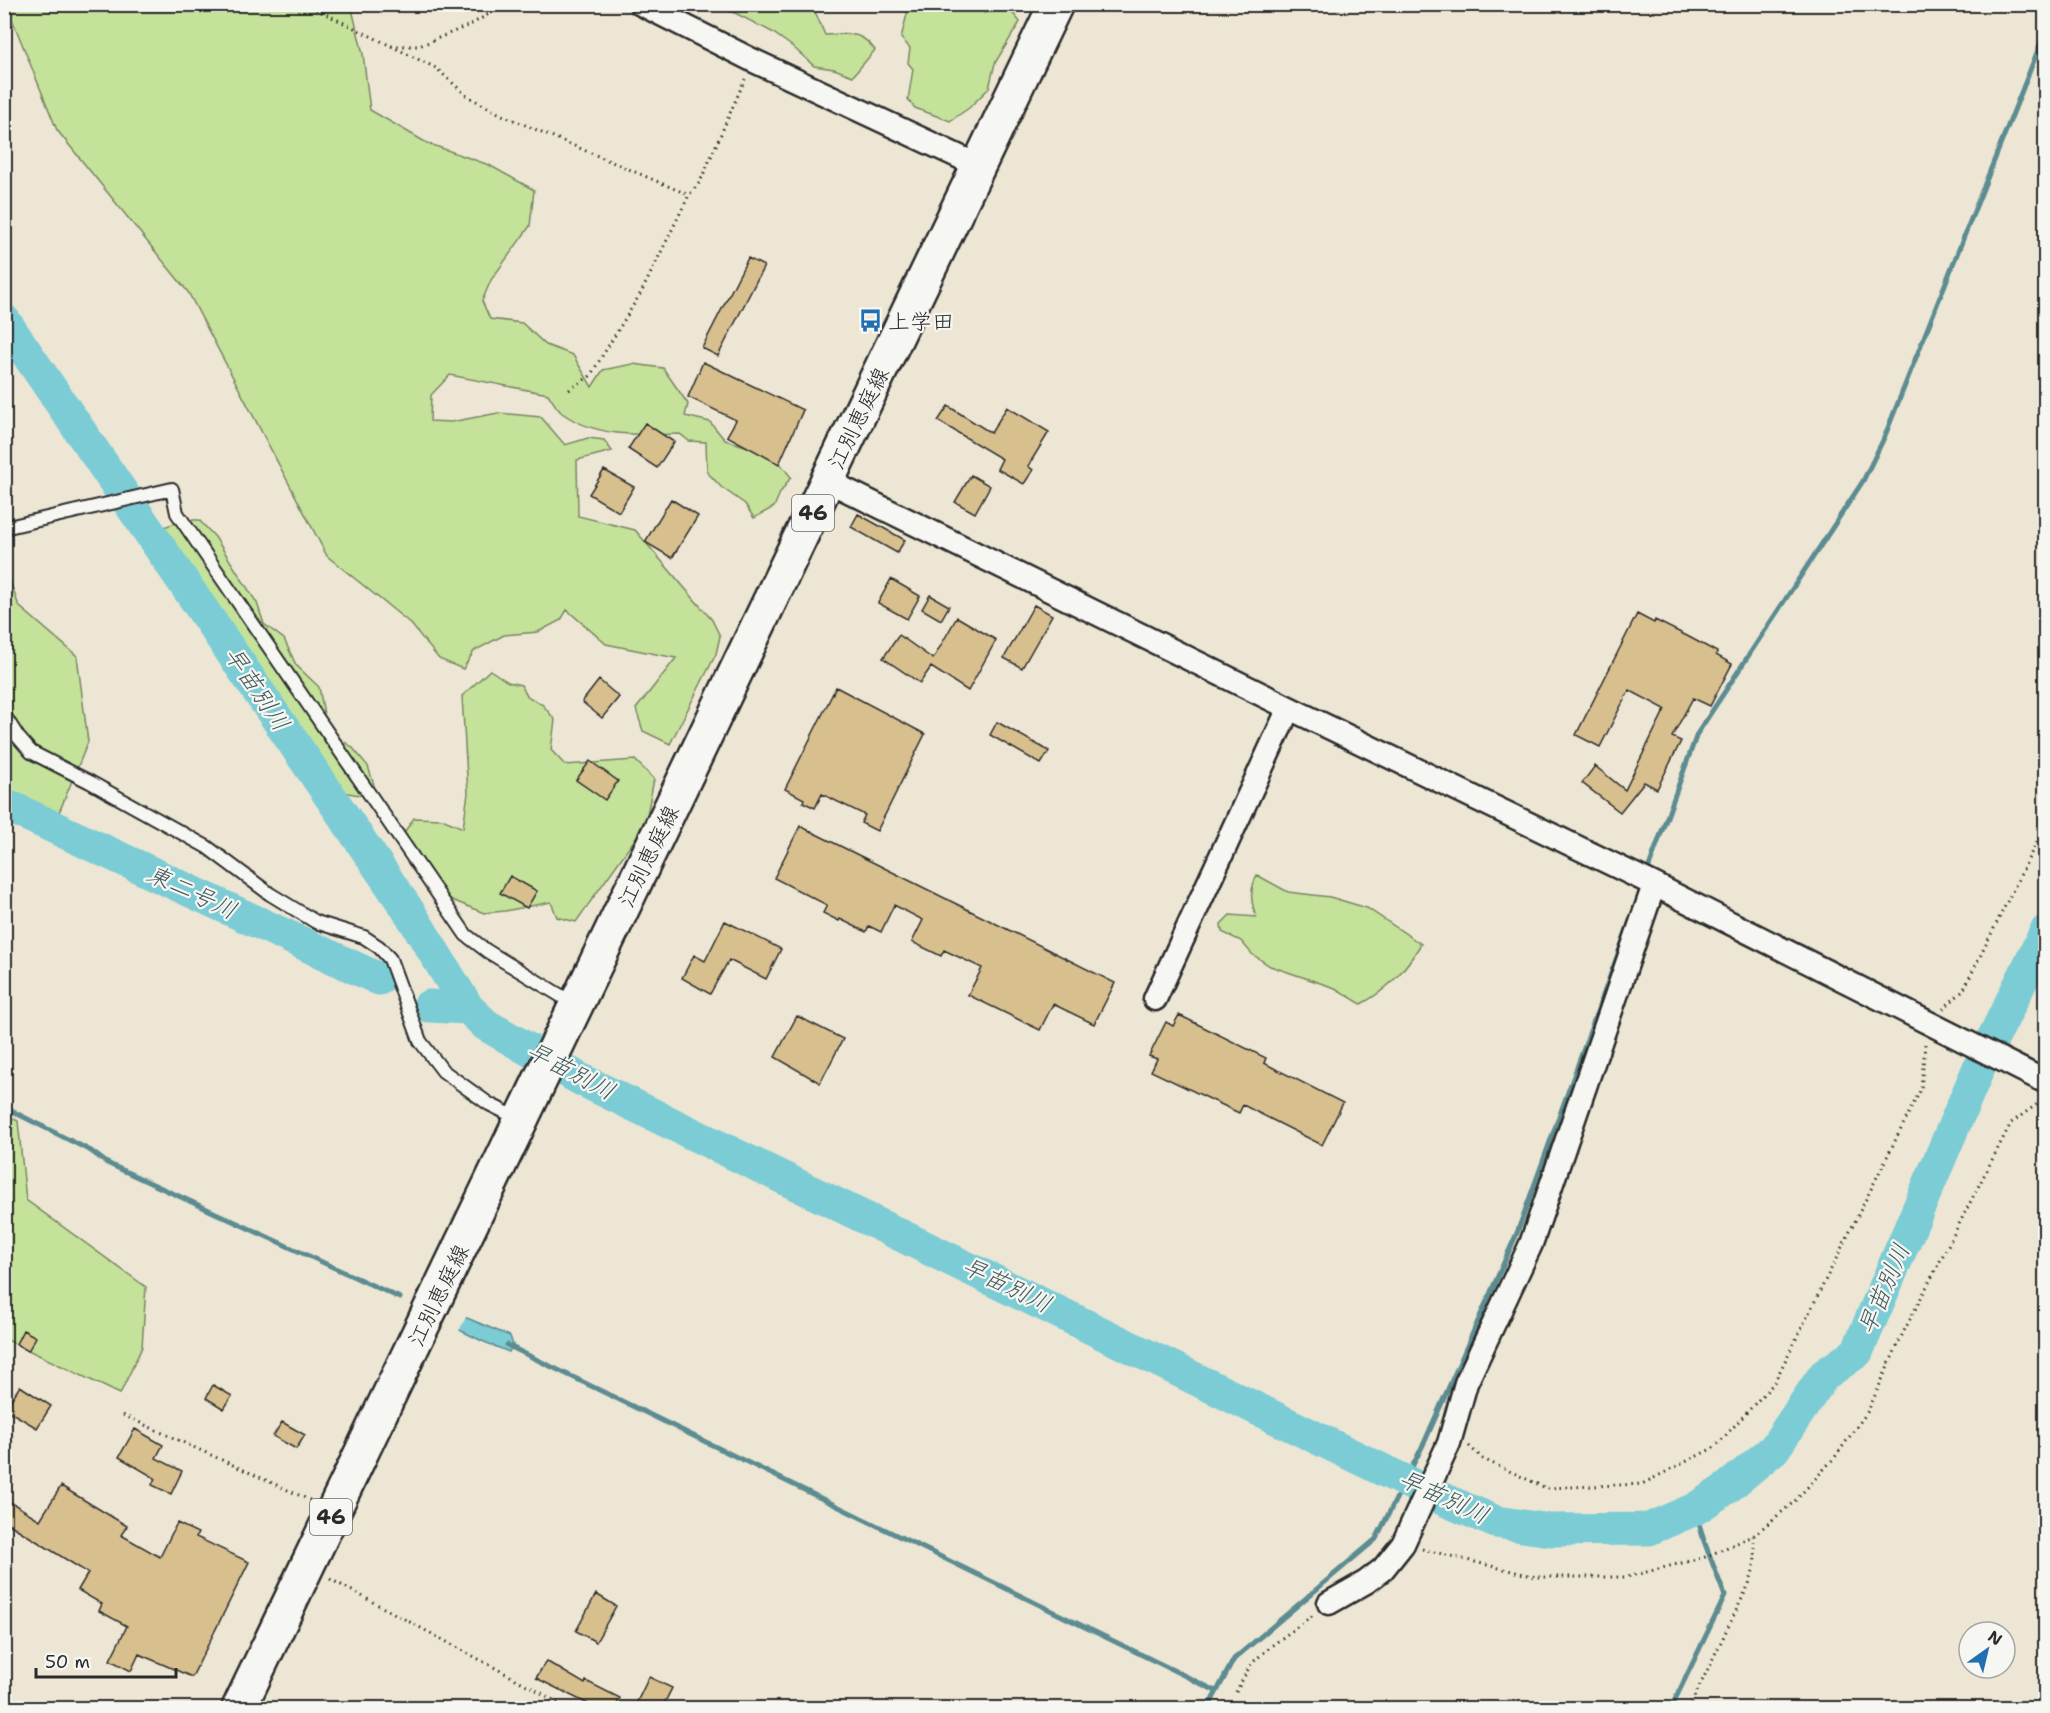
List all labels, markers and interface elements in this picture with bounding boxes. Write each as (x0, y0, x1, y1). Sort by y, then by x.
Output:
place label: 上学田 (888, 307, 954, 336)
bus stop icon: 上学田 (857, 308, 883, 334)
street label: 江別恵庭線 (821, 362, 896, 474)
road number: 46 (792, 495, 834, 531)
water label: 早苗別川 (217, 640, 297, 738)
street label: 江別恵庭線 (611, 800, 686, 912)
water label: 東二号川 (142, 857, 242, 927)
water label: 早苗別川 (521, 1034, 621, 1108)
street label: 江別恵庭線 (401, 1239, 476, 1351)
water label: 早苗別川 (1851, 1239, 1917, 1339)
water label: 早苗別川 (957, 1250, 1057, 1320)
water label: 早苗別川 (1394, 1462, 1494, 1532)
road number: 46 (310, 1499, 352, 1535)
north arrow (1957, 1620, 2017, 1680)
text: N (1984, 1626, 2006, 1650)
scale bar (36, 1641, 176, 1679)
text: 50 m (45, 1650, 90, 1674)

